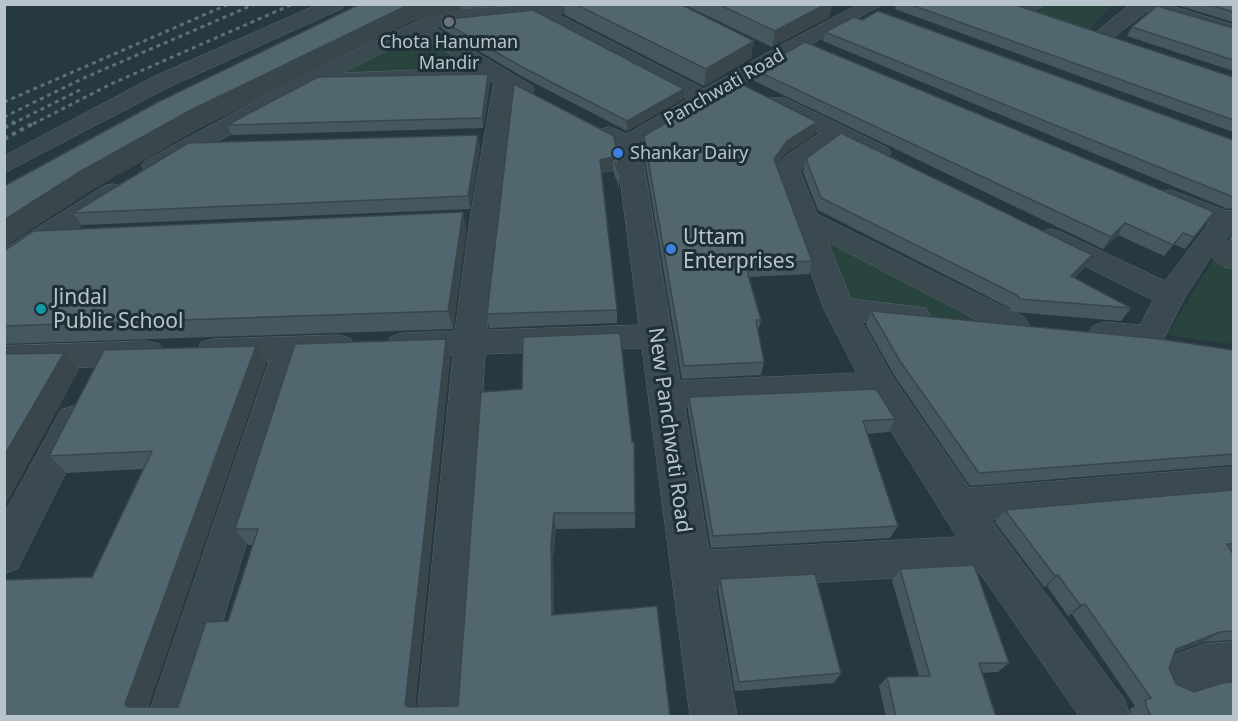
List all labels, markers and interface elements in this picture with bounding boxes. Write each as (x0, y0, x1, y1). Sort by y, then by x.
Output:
marker: Chota Hanuman Mandir (442, 15, 456, 29)
place label: Chota Hanuman Mandir (380, 29, 518, 74)
street label: Panchwati Road (659, 42, 788, 130)
place label: Shankar Dairy (630, 140, 749, 164)
marker: Shankar Dairy (611, 146, 625, 160)
place label: Uttam Enterprises (683, 222, 795, 274)
marker: Uttam Enterprises (664, 242, 678, 256)
place label: Jindal Public School (51, 282, 183, 334)
marker: Jindal Public School (34, 302, 48, 316)
street label: New Panchwati Road (643, 325, 699, 534)

